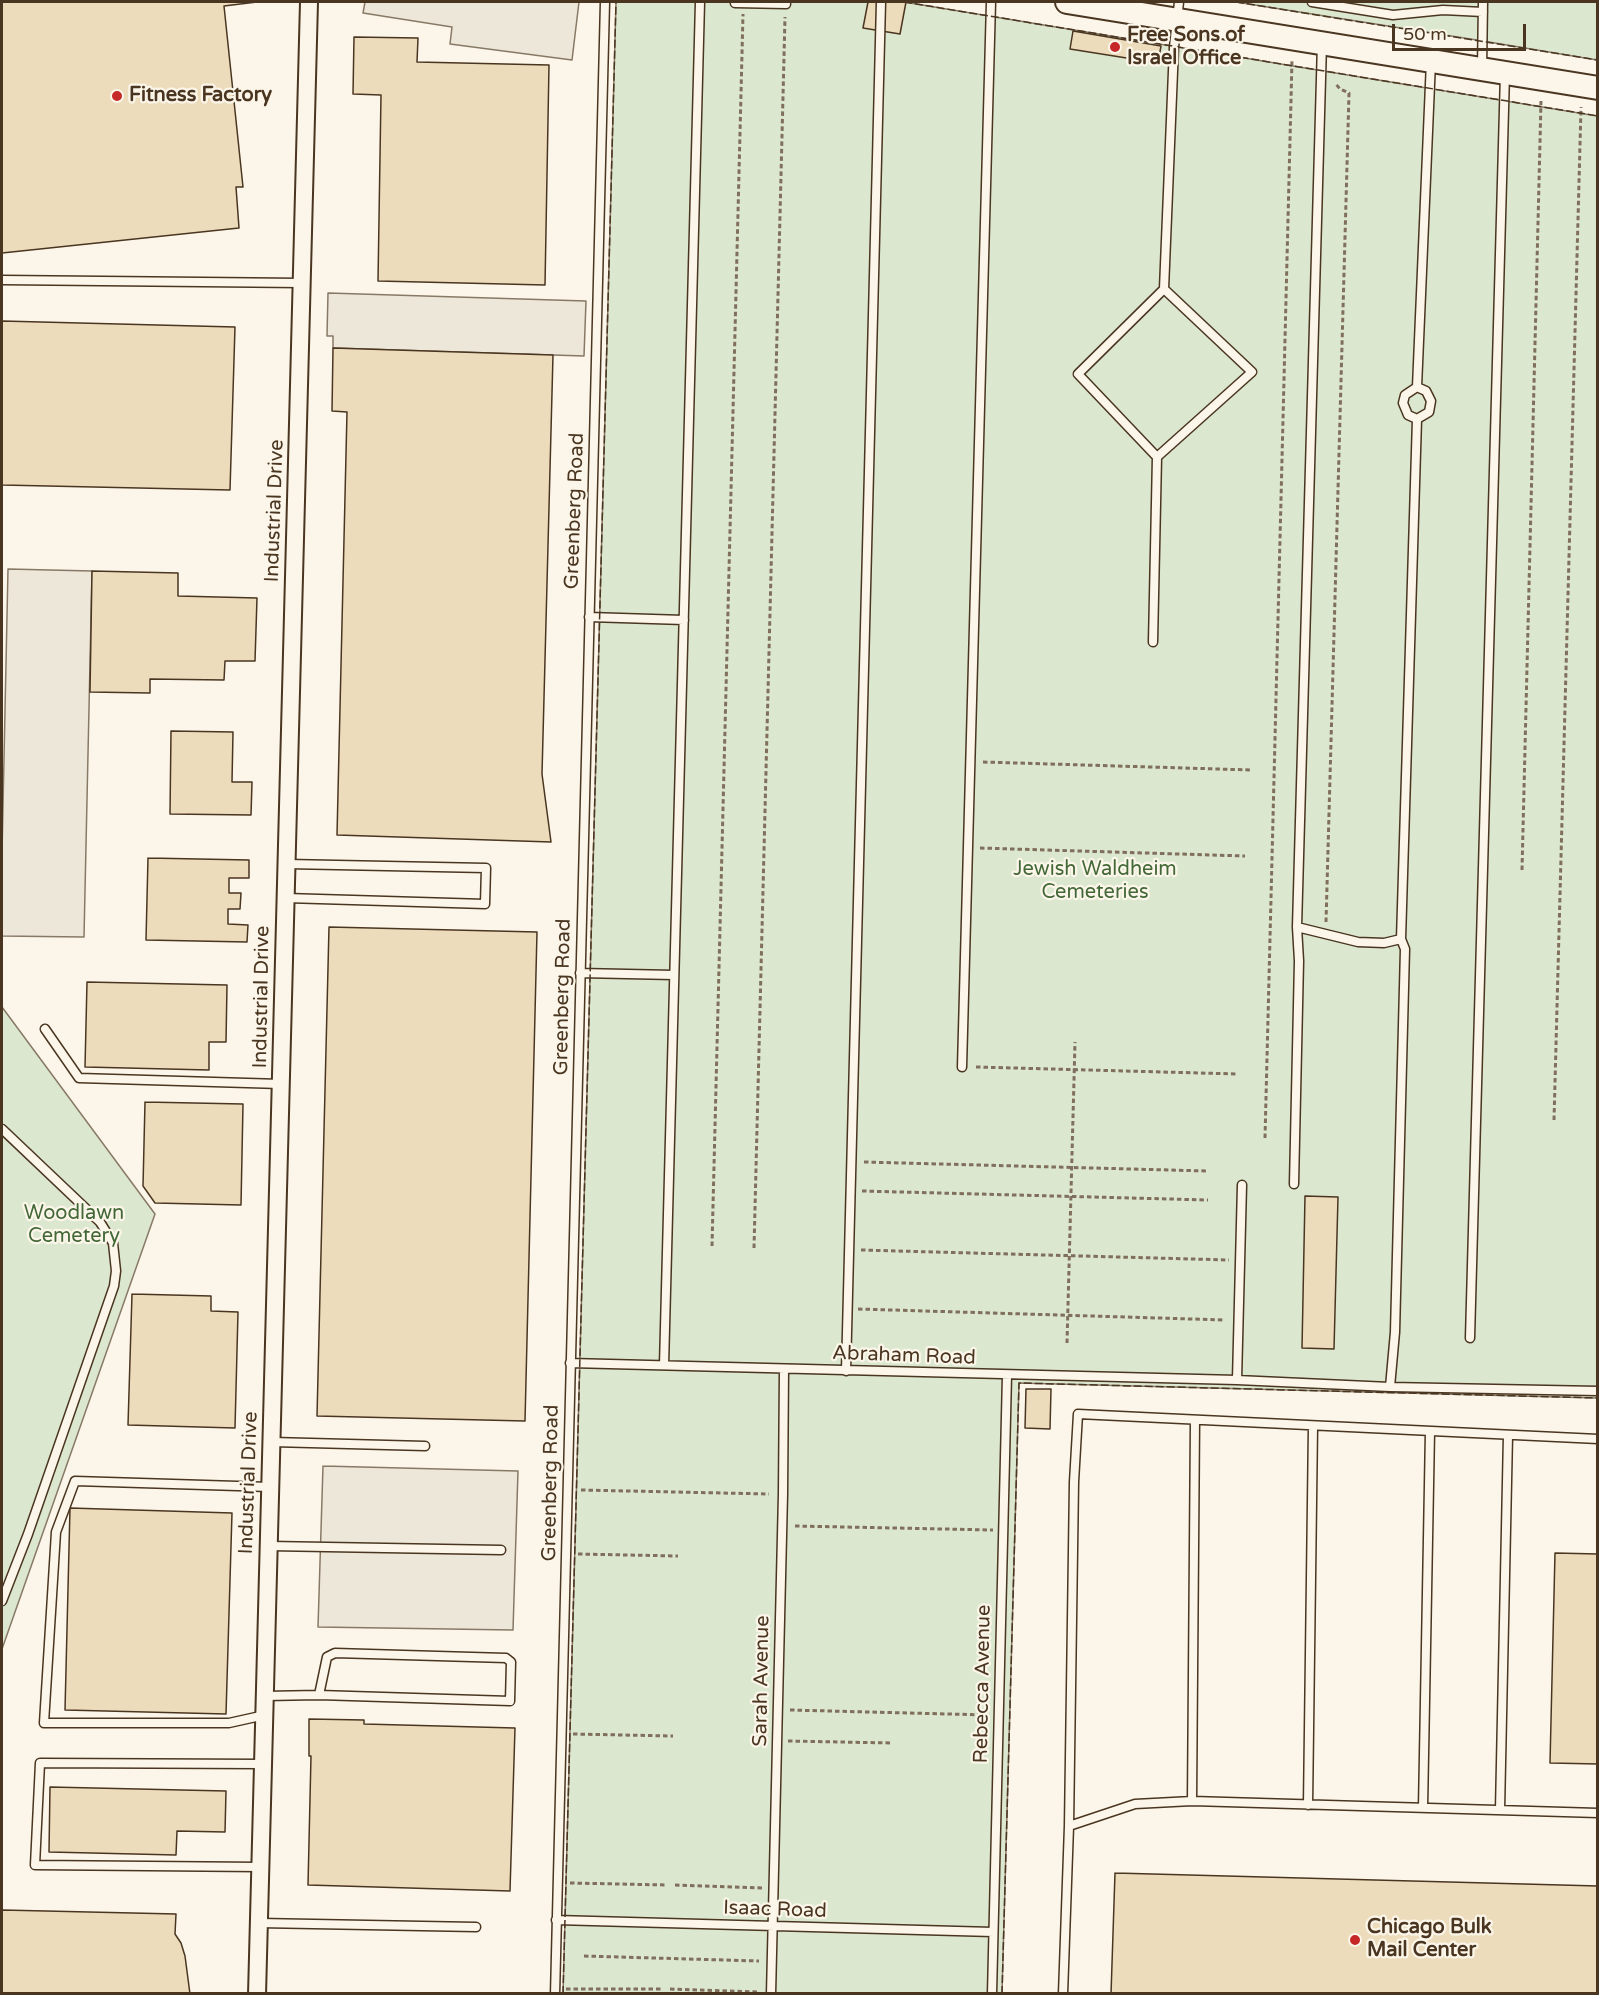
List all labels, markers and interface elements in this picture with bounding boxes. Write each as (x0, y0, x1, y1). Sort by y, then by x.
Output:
scale bar (1395, 12, 1528, 50)
text: 50 m (1403, 23, 1447, 45)
place label: Free Sons of Israel Office (1127, 24, 1245, 71)
marker: Free Sons of Israel Office (1108, 40, 1122, 54)
place label: Fitness Factory (129, 84, 272, 108)
marker: Fitness Factory (110, 89, 124, 103)
street label: Greenberg Road (560, 432, 590, 590)
street label: Industrial Drive (261, 439, 289, 583)
park label: Jewish Waldheim Cemeteries (1013, 858, 1177, 905)
street label: Greenberg Road (550, 918, 576, 1076)
street label: Industrial Drive (249, 925, 275, 1069)
park label: Woodlawn Cemetery (24, 1202, 124, 1249)
street label: Abraham Road (832, 1342, 976, 1370)
street label: Greenberg Road (538, 1404, 564, 1562)
street label: Industrial Drive (235, 1411, 263, 1555)
street label: Rebecca Avenue (970, 1604, 996, 1764)
street label: Sarah Avenue (749, 1615, 775, 1747)
street label: Isaac Road (723, 1896, 827, 1924)
place label: Chicago Bulk Mail Center (1367, 1916, 1492, 1963)
marker: Chicago Bulk Mail Center (1348, 1933, 1362, 1947)

